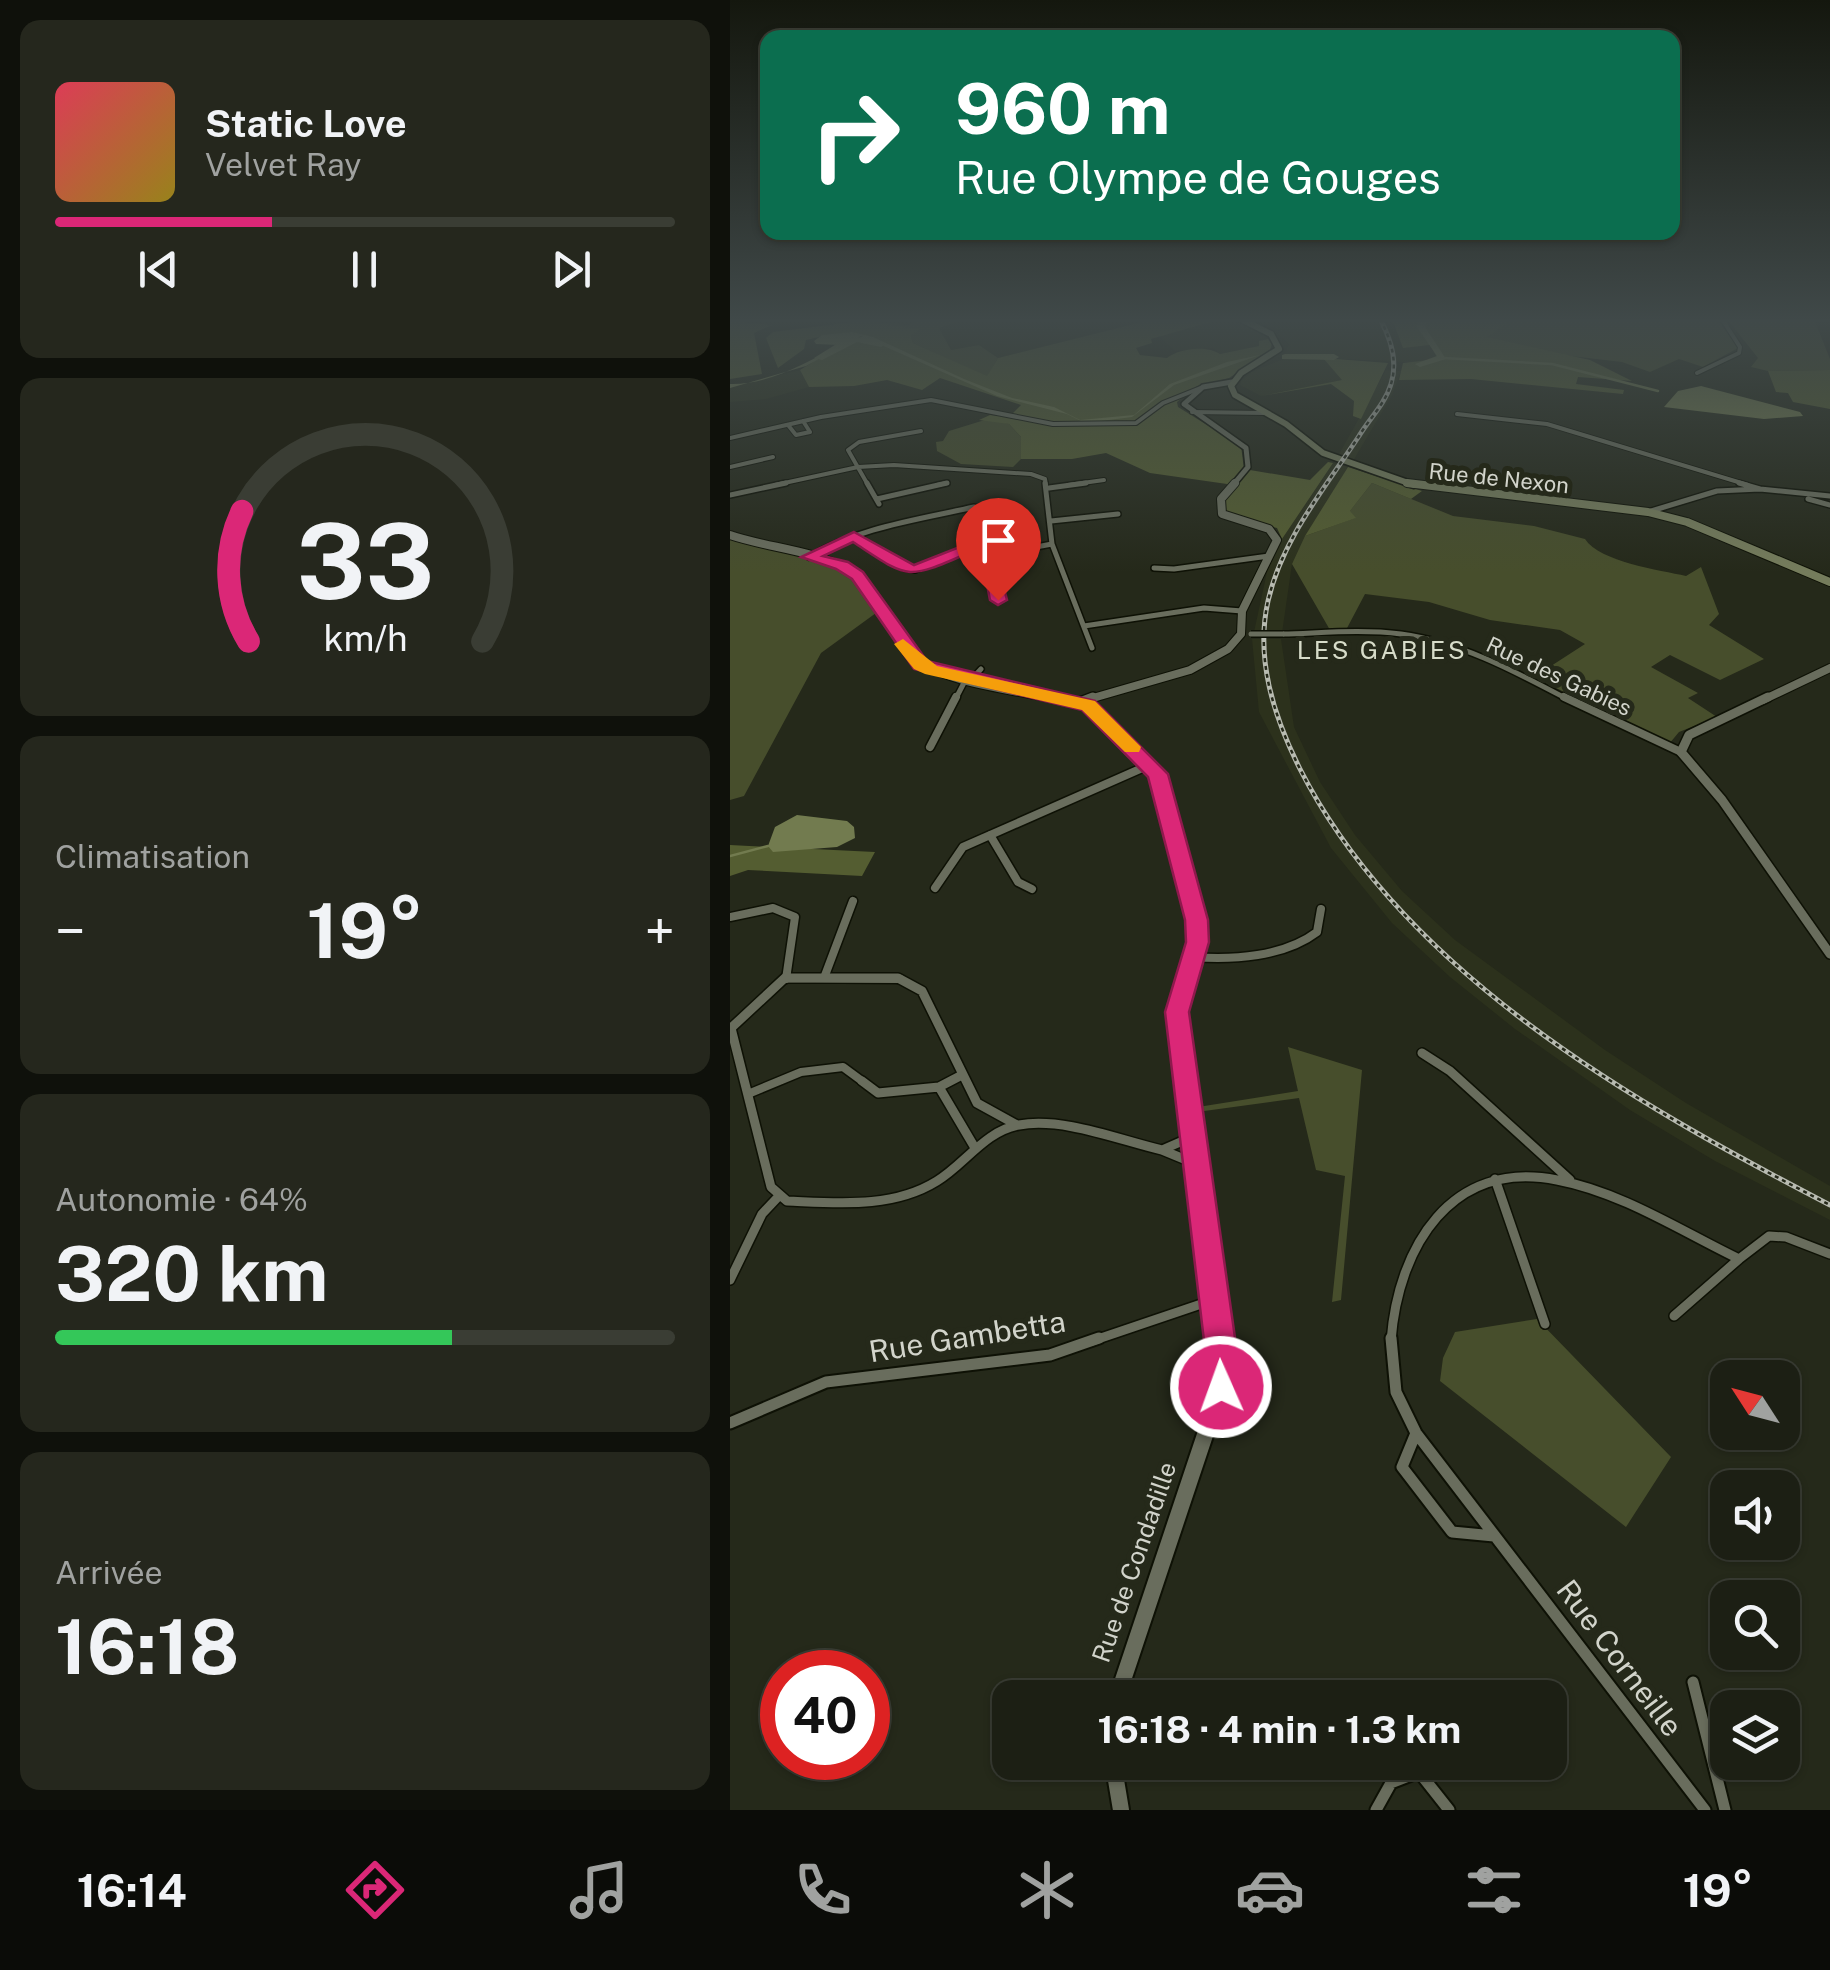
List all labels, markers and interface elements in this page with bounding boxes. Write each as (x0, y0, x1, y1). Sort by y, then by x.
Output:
text: 960 m (955, 67, 1171, 150)
icon: right (790, 70, 920, 200)
text: Static Love (205, 101, 407, 146)
text: Velvet Ray (205, 146, 361, 183)
text: Rue Olympe de Gouges (955, 151, 1441, 204)
icon: previous (131, 242, 186, 297)
icon: pause (337, 242, 392, 297)
icon: next (544, 242, 599, 297)
street label: Rue de Nexon (1428, 458, 1570, 498)
pin (956, 498, 1041, 601)
text: 33 (296, 500, 434, 622)
icon: arrive (971, 513, 1026, 568)
text: km/h (323, 617, 407, 659)
street label: Rue des Gabies (1482, 631, 1636, 721)
district label: LES GABIES (1297, 635, 1467, 665)
text: Climatisation (55, 838, 250, 875)
text: 19° (306, 887, 424, 975)
text: − (55, 899, 86, 963)
text: + (644, 899, 675, 963)
text: Autonomie · 64% (55, 1181, 308, 1218)
text: 320 km (55, 1230, 328, 1318)
street label: Rue Gambetta (866, 1303, 1068, 1369)
position arrow (1169, 1335, 1273, 1439)
north arrow (1710, 1360, 1800, 1450)
map controls (1710, 1360, 1800, 1780)
street label: Rue de Condadille (1086, 1458, 1182, 1666)
button: sound (1710, 1470, 1800, 1560)
text: Arrivée (55, 1554, 163, 1591)
street label: Rue Corneille (1549, 1573, 1691, 1743)
button: search (1710, 1580, 1800, 1670)
text: 16:18 (55, 1603, 239, 1691)
speed limit sign: 40 (760, 1650, 890, 1780)
button: layers (1710, 1690, 1800, 1780)
text: 16:18 · 4 min · 1.3 km (1098, 1707, 1461, 1752)
icon: directions (340, 1855, 410, 1925)
icon: music (564, 1855, 634, 1925)
icon: phone (788, 1855, 858, 1925)
icon: climate (1012, 1855, 1082, 1925)
icon: car (1235, 1855, 1305, 1925)
icon: filters (1459, 1855, 1529, 1925)
text: 16:14 (77, 1864, 187, 1917)
text: 19° (1683, 1864, 1753, 1917)

